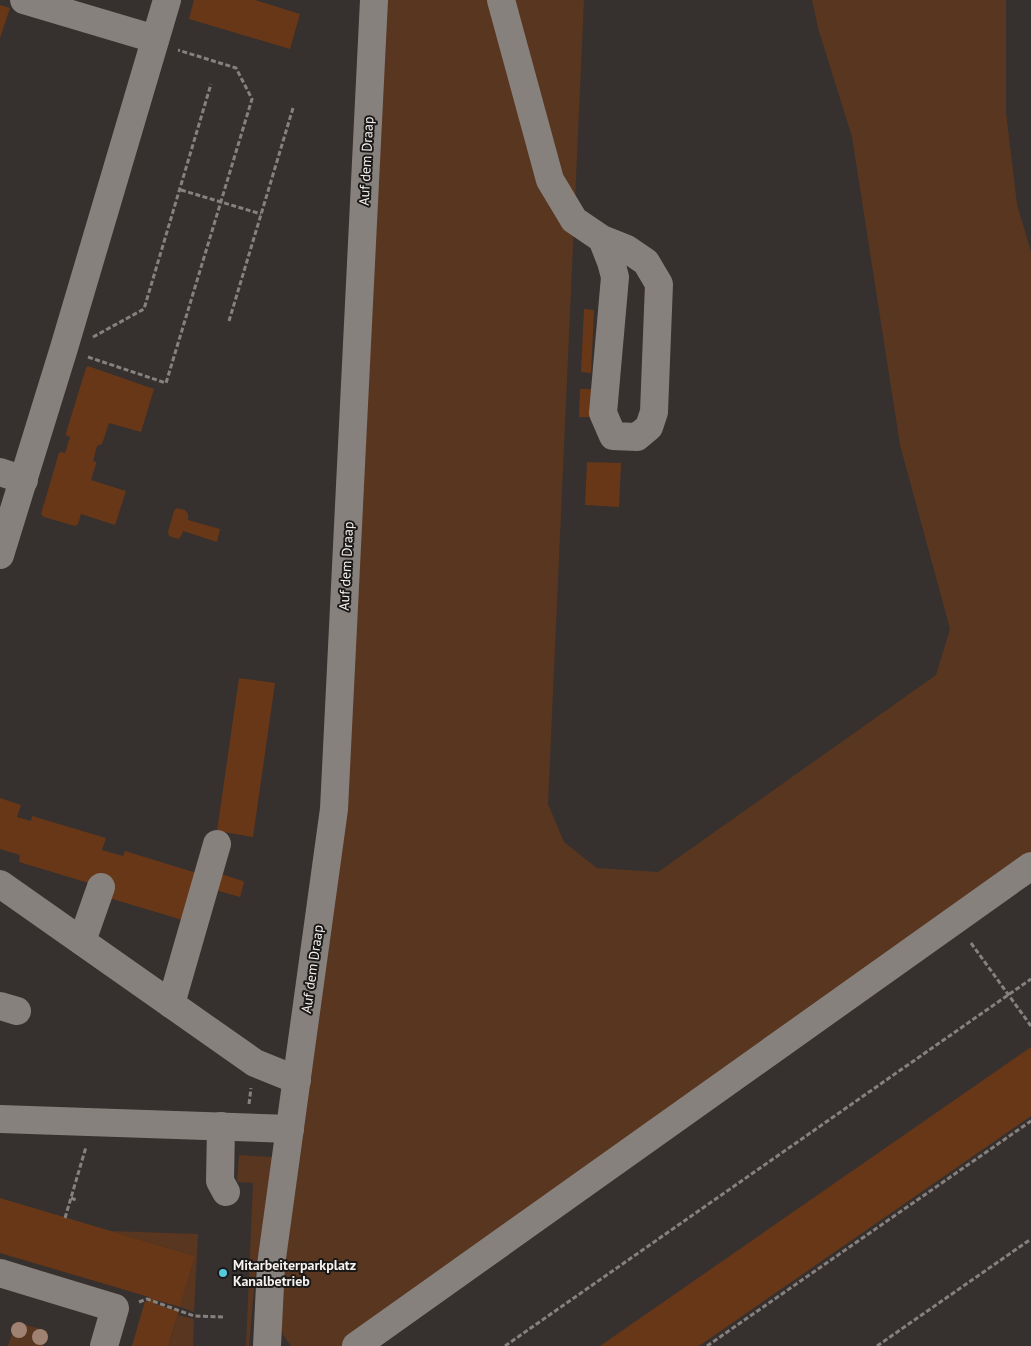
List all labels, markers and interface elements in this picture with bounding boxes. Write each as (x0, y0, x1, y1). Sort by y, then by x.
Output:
street label: Auf dem Draap (355, 116, 377, 206)
street label: Auf dem Draap (335, 521, 357, 611)
street label: Auf dem Draap (297, 924, 327, 1014)
place label: Mitarbeiterparkplatz Kanalbetrieb (233, 1256, 356, 1290)
marker: Mitarbeiterparkplatz Kanalbetrieb (217, 1267, 229, 1279)

